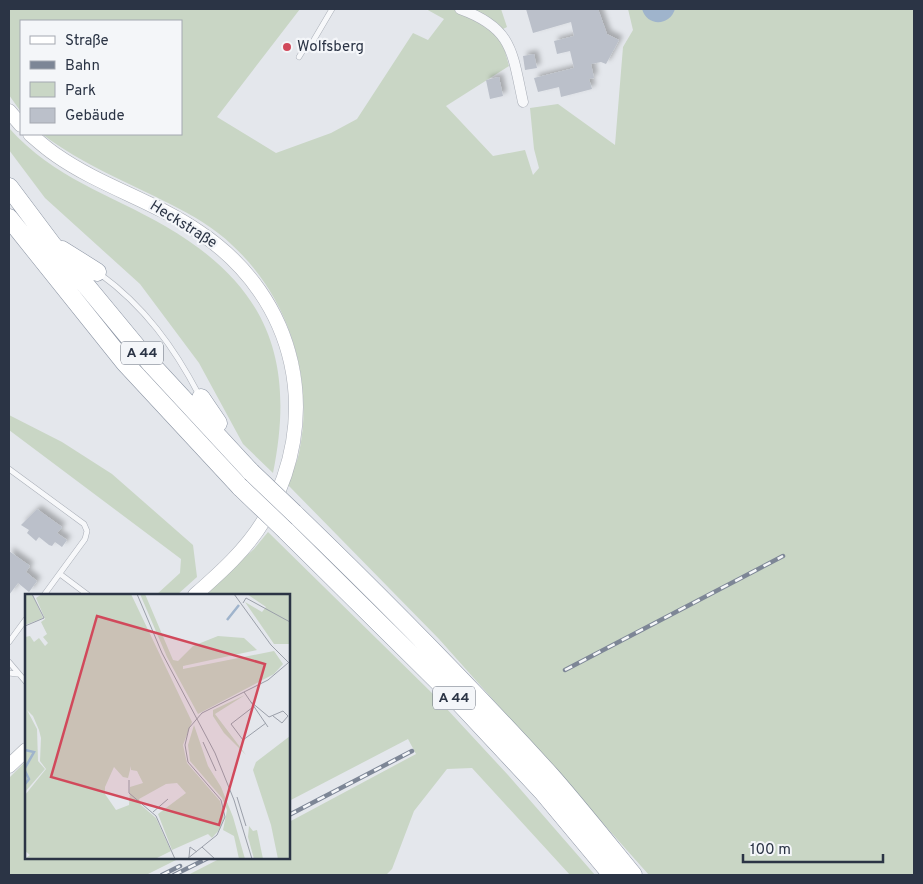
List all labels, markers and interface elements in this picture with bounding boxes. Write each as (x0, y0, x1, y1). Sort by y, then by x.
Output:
legend (20, 20, 182, 135)
text: Straße (65, 32, 109, 51)
place label: Wolfsberg (297, 38, 364, 57)
marker: Wolfsberg (281, 41, 293, 53)
text: Bahn (65, 57, 100, 76)
text: Park (65, 82, 96, 101)
text: Gebäude (65, 107, 125, 126)
street label: Heckstraße (146, 197, 220, 253)
road number: A 44 (121, 342, 163, 364)
inset map (25, 594, 290, 859)
road number: A 44 (433, 686, 475, 710)
scale bar (743, 832, 883, 864)
text: 100 m (750, 841, 791, 860)

